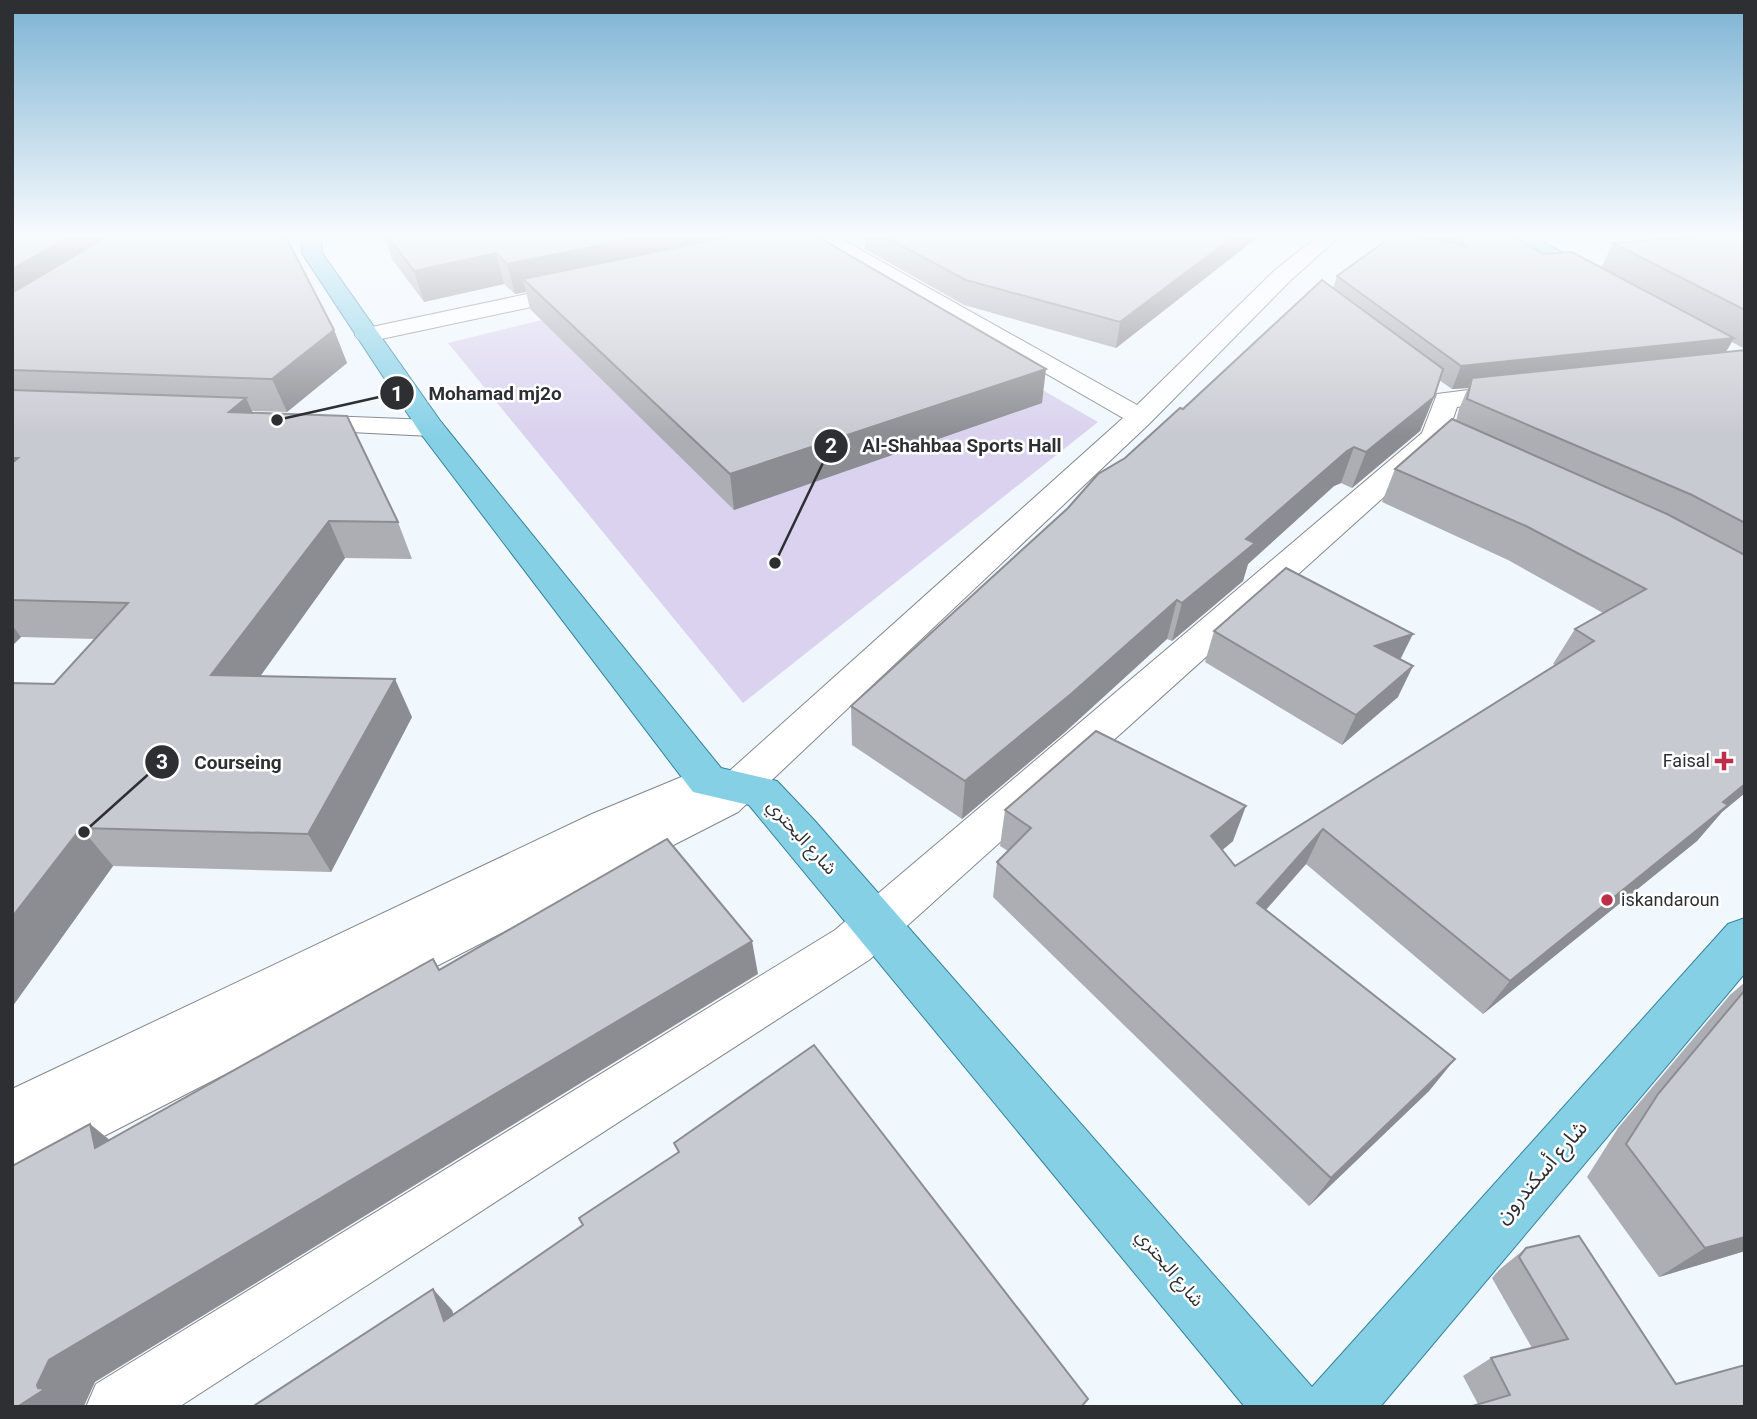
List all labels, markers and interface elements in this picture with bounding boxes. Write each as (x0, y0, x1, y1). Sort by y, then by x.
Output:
callout: Mohamad mj2o (380, 373, 576, 413)
text: 1 (391, 382, 403, 406)
text: Mohamad mj2o (428, 382, 562, 405)
callout: Al-Shahbaa Sports Hall (814, 426, 1076, 466)
text: 2 (825, 434, 837, 458)
text: Al-Shahbaa Sports Hall (862, 434, 1062, 457)
callout: Courseing (145, 742, 295, 782)
text: 3 (156, 750, 168, 774)
place label: Faisal (1663, 750, 1710, 771)
text: Courseing (194, 751, 282, 774)
marker: Faisal (1716, 753, 1732, 769)
street label: شارع البحتري (760, 795, 842, 881)
place label: iskandaroun (1621, 889, 1720, 910)
marker: iskandaroun (1599, 892, 1615, 908)
street label: شارع أسكندرون (1489, 1115, 1594, 1230)
street label: شارع البحتري (1129, 1225, 1209, 1313)

